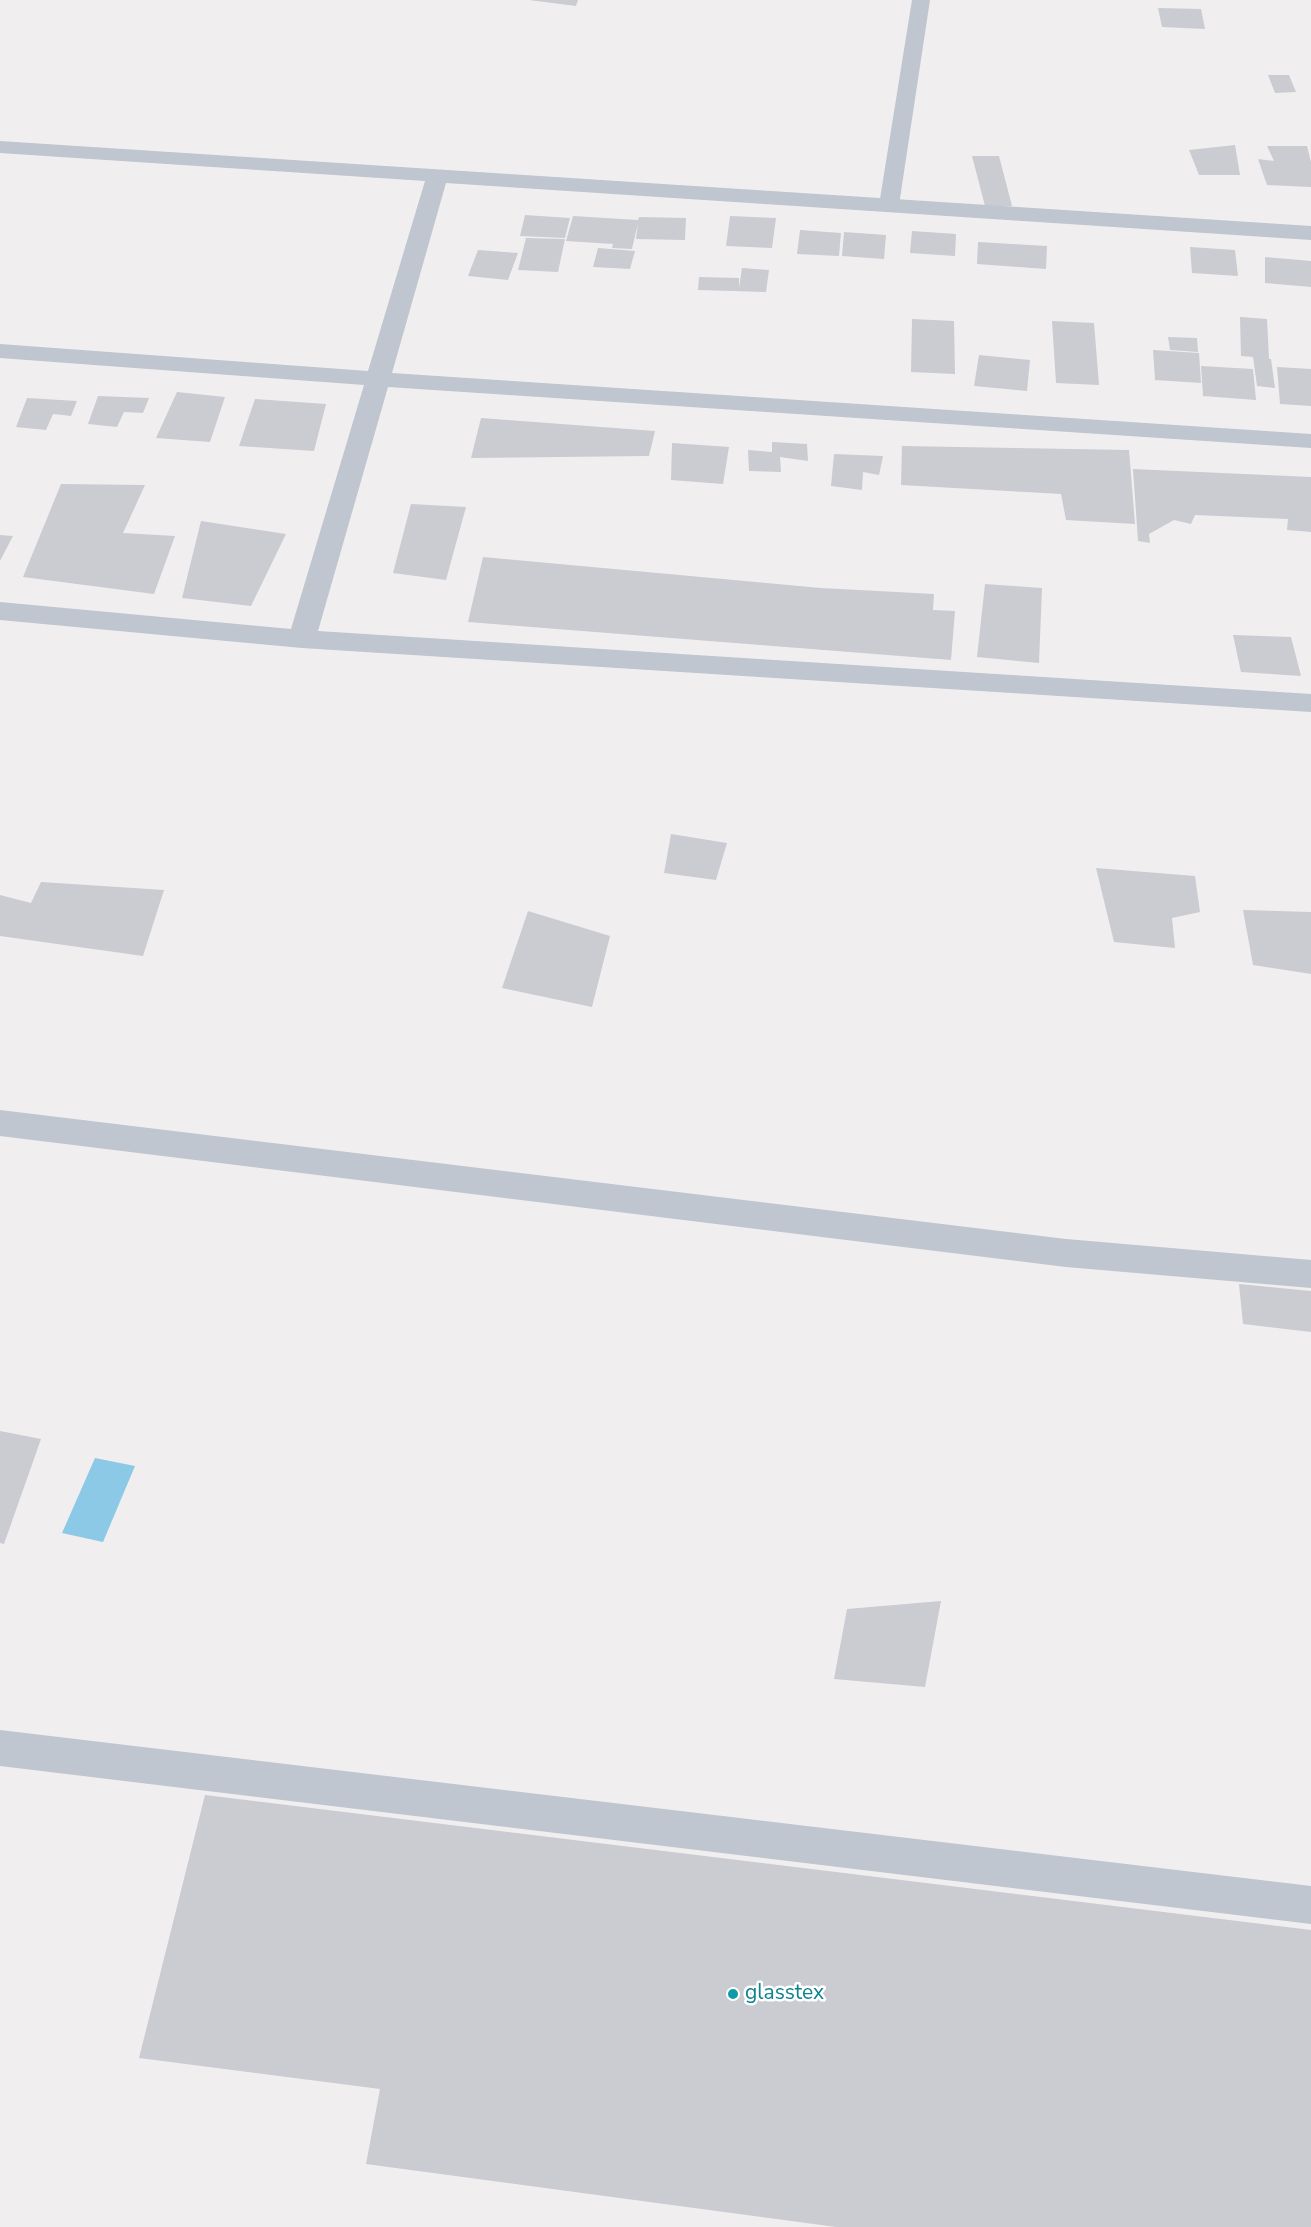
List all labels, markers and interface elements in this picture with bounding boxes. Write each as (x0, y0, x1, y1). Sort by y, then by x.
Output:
place label: glasstex (745, 1981, 824, 2007)
marker: glasstex (726, 1987, 740, 2001)

